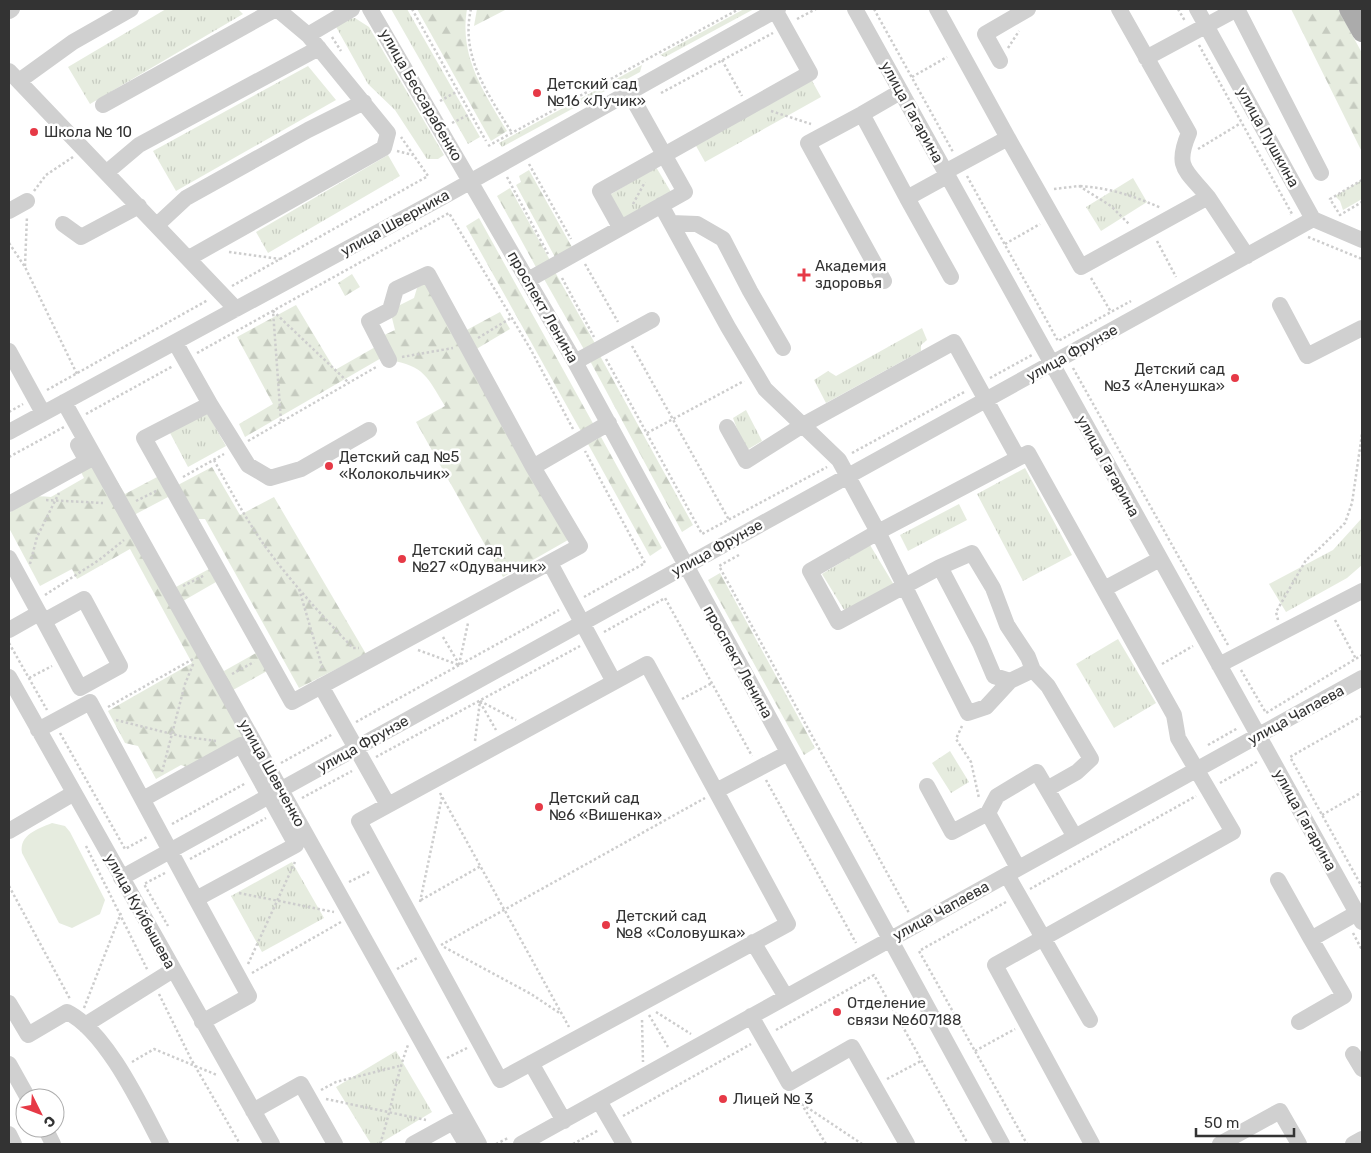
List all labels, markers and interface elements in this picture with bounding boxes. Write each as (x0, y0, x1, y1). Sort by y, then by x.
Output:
street label: улица Бессарабенко (376, 26, 466, 164)
street label: улица Гагарина (877, 58, 947, 166)
place label: Детский сад №16 «Лучик» (547, 75, 646, 110)
street label: улица Пушкина (1233, 84, 1303, 190)
marker: Детский сад №16 «Лучик» (531, 87, 543, 99)
place label: Школа № 10 (44, 123, 132, 141)
marker: Школа № 10 (28, 126, 40, 138)
street label: улица Шверника (337, 186, 453, 260)
street label: проспект Ленина (504, 248, 582, 366)
place label: Академия здоровья (815, 257, 886, 292)
marker: Академия здоровья (797, 268, 811, 282)
street label: улица Фрунзе (1023, 320, 1121, 386)
place label: Детский сад №3 «Аленушка» (1104, 360, 1225, 395)
marker: Детский сад №3 «Аленушка» (1229, 372, 1241, 384)
street label: улица Гагарина (1073, 412, 1143, 520)
place label: Детский сад №5 «Колокольчик» (339, 448, 460, 483)
marker: Детский сад №5 «Колокольчик» (323, 460, 335, 472)
street label: улица Фрунзе (668, 515, 766, 581)
place label: Детский сад №27 «Одуванчик» (412, 541, 546, 576)
marker: Детский сад №27 «Одуванчик» (396, 553, 408, 565)
street label: проспект Ленина (700, 603, 776, 721)
street label: улица Чапаева (1245, 681, 1347, 749)
street label: улица Фрунзе (314, 711, 412, 777)
street label: улица Шевченко (235, 716, 309, 830)
street label: улица Гагарина (1270, 766, 1340, 874)
place label: Детский сад №6 «Вишенка» (549, 789, 662, 824)
marker: Детский сад №6 «Вишенка» (533, 801, 545, 813)
street label: улица Куйбышева (101, 850, 179, 972)
street label: улица Чапаева (890, 877, 992, 945)
place label: Детский сад №8 «Соловушка» (616, 907, 745, 942)
marker: Детский сад №8 «Соловушка» (600, 919, 612, 931)
place label: Отделение связи №607188 (847, 994, 961, 1029)
marker: Отделение связи №607188 (831, 1006, 843, 1018)
north arrow (15, 1088, 65, 1138)
place label: Лицей № 3 (733, 1090, 813, 1108)
marker: Лицей № 3 (717, 1093, 729, 1105)
scale bar (1196, 1106, 1294, 1138)
text: С (40, 1112, 59, 1131)
text: 50 m (1204, 1114, 1239, 1132)

